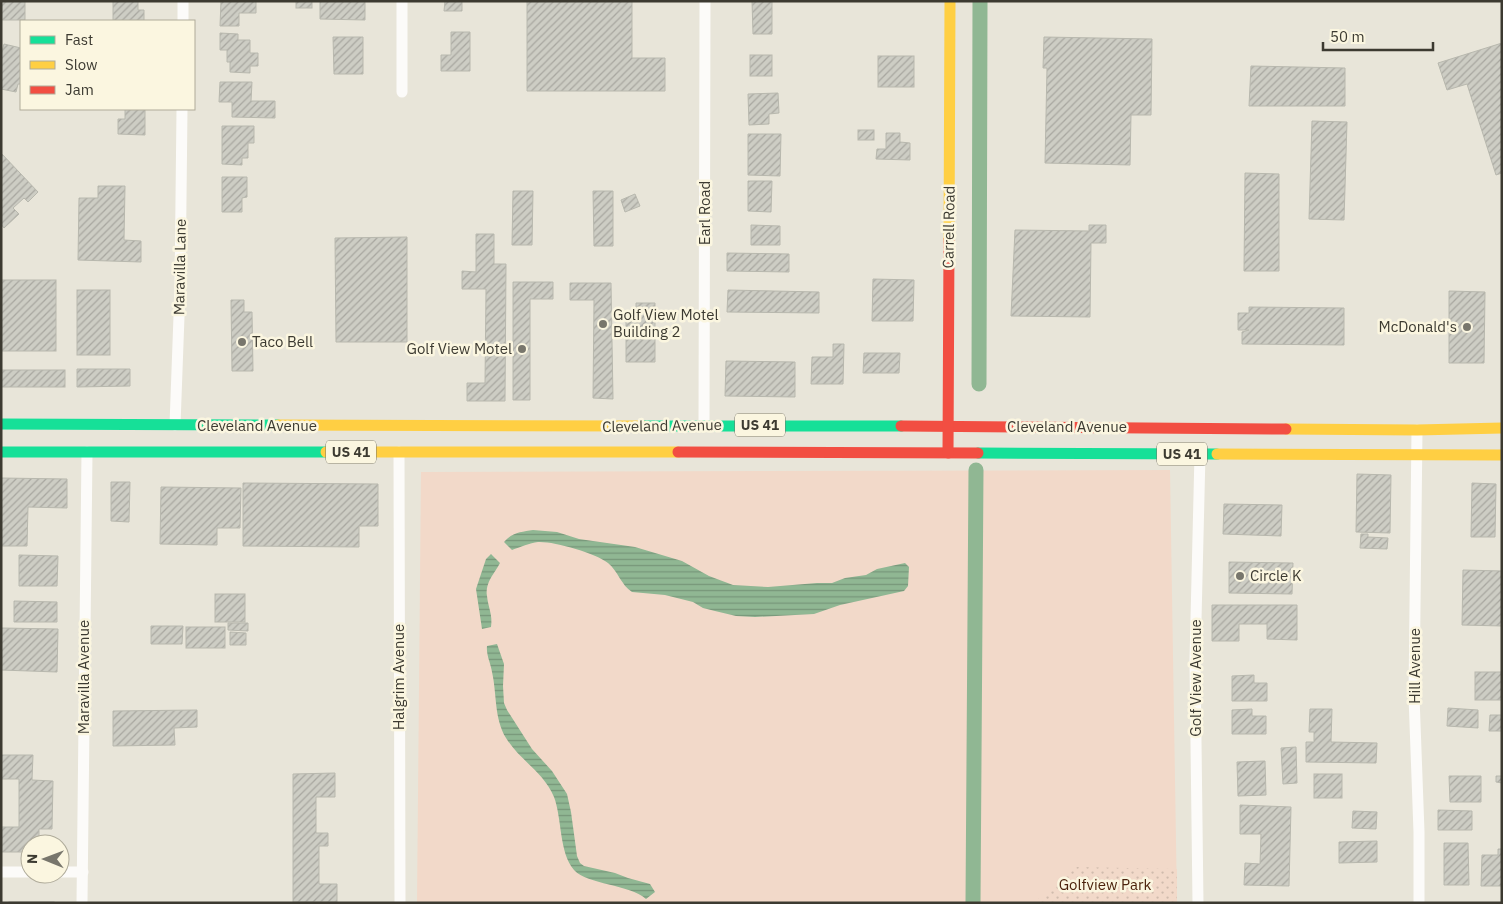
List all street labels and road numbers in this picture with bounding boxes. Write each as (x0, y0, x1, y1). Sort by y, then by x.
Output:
street label: Earl Road (695, 181, 714, 245)
street label: Carrell Road (938, 186, 959, 268)
street label: Maravilla Lane (169, 219, 190, 315)
road number: US 41 (735, 414, 785, 436)
street label: Cleveland Avenue (602, 415, 722, 436)
street label: Cleveland Avenue (197, 416, 317, 435)
street label: Cleveland Avenue (1007, 417, 1127, 436)
road number: US 41 (326, 441, 376, 464)
road number: US 41 (1157, 442, 1207, 466)
street label: Golf View Avenue (1186, 619, 1205, 737)
street label: Maravilla Avenue (74, 620, 93, 734)
street label: Halgrim Avenue (389, 624, 408, 730)
street label: Hill Avenue (1405, 628, 1424, 704)

